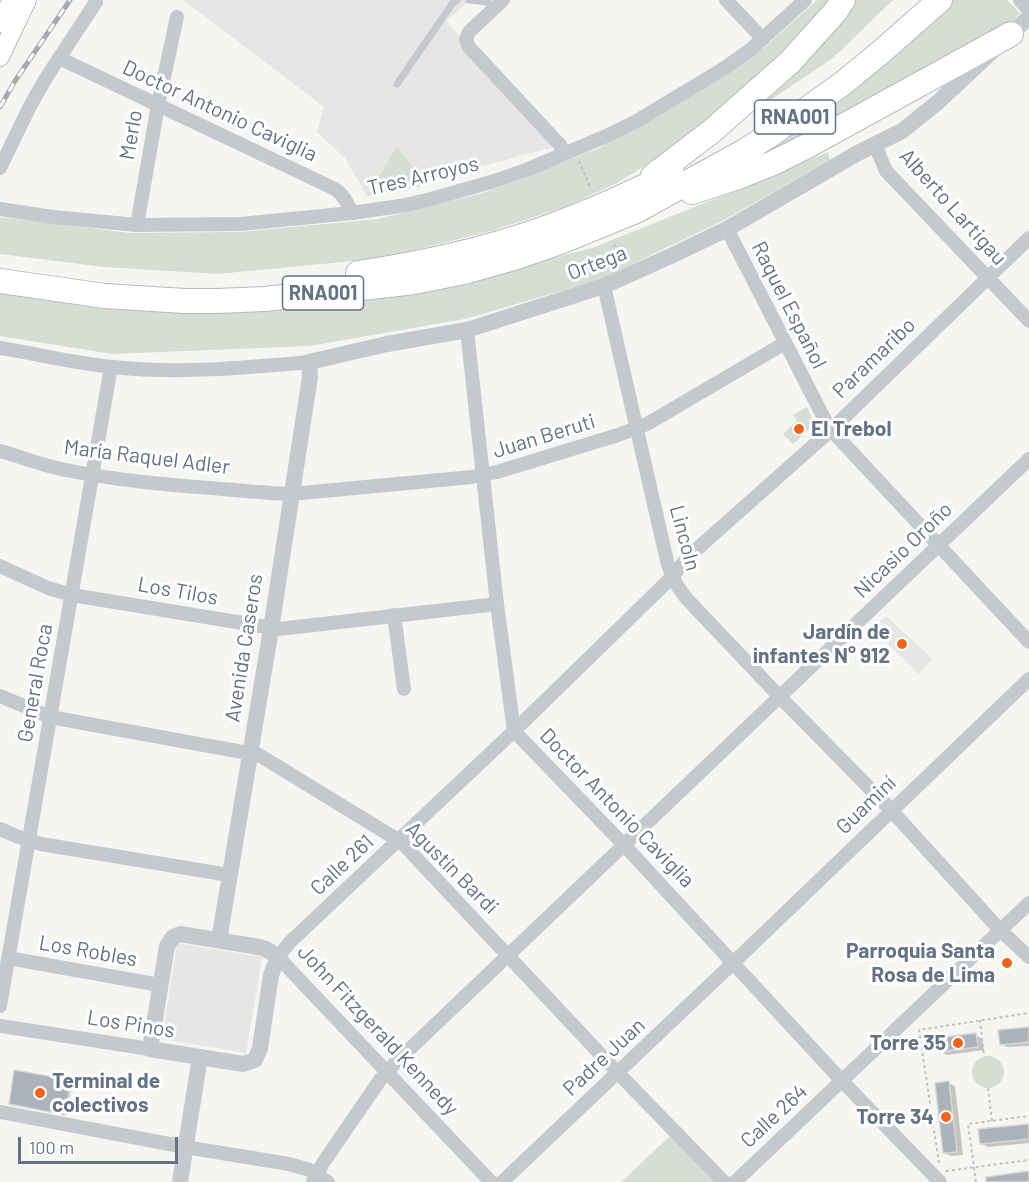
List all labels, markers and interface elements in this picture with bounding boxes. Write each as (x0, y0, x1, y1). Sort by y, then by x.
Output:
street label: Doctor Antonio Caviglia (119, 55, 321, 167)
road number: RNA001 (754, 100, 836, 134)
street label: Merlo (114, 108, 148, 162)
street label: Alberto Lartigau (894, 144, 1012, 270)
street label: Tres Arroyos (365, 151, 481, 201)
street label: Raquel Español (746, 237, 832, 373)
street label: Ortega (564, 240, 630, 286)
road number: RNA001 (282, 276, 364, 310)
street label: Paramaribo (827, 312, 921, 404)
street label: Juan Beruti (490, 408, 598, 464)
place label: El Trebol (811, 416, 892, 442)
marker: El Trebol (792, 422, 806, 436)
street label: María Raquel Adler (63, 434, 231, 480)
street label: Nicasio Oroño (849, 497, 957, 603)
street label: Lincoln (664, 502, 706, 574)
street label: Los Tilos (136, 572, 220, 610)
street label: Avenida Caseros (220, 572, 268, 724)
place label: Jardín de infantes N° 912 (753, 619, 890, 669)
street label: General Roca (12, 622, 58, 744)
marker: Jardín de infantes N° 912 (895, 637, 909, 651)
street label: Doctor Antonio Caviglia (534, 723, 700, 893)
street label: Guaminí (831, 770, 901, 840)
street label: Agustín Bardi (400, 816, 504, 920)
street label: Calle 261 (305, 829, 379, 901)
street label: Los Robles (37, 930, 139, 972)
place label: Parroquia Santa Rosa de Lima (846, 938, 995, 988)
street label: John Fitzgerald Kennedy (292, 939, 464, 1121)
marker: Parroquia Santa Rosa de Lima (1000, 956, 1014, 970)
street label: Los Pinos (85, 1005, 177, 1043)
street label: Padre Juan (558, 1013, 650, 1101)
place label: Torre 35 (870, 1030, 946, 1056)
marker: Torre 35 (951, 1036, 965, 1050)
place label: Terminal de colectivos (52, 1068, 160, 1118)
street label: Calle 264 (735, 1079, 813, 1153)
marker: Terminal de colectivos (33, 1086, 47, 1100)
place label: Torre 34 (856, 1104, 934, 1130)
marker: Torre 34 (939, 1110, 953, 1124)
scale bar (21, 1125, 182, 1163)
text: 100 m (29, 1136, 74, 1158)

